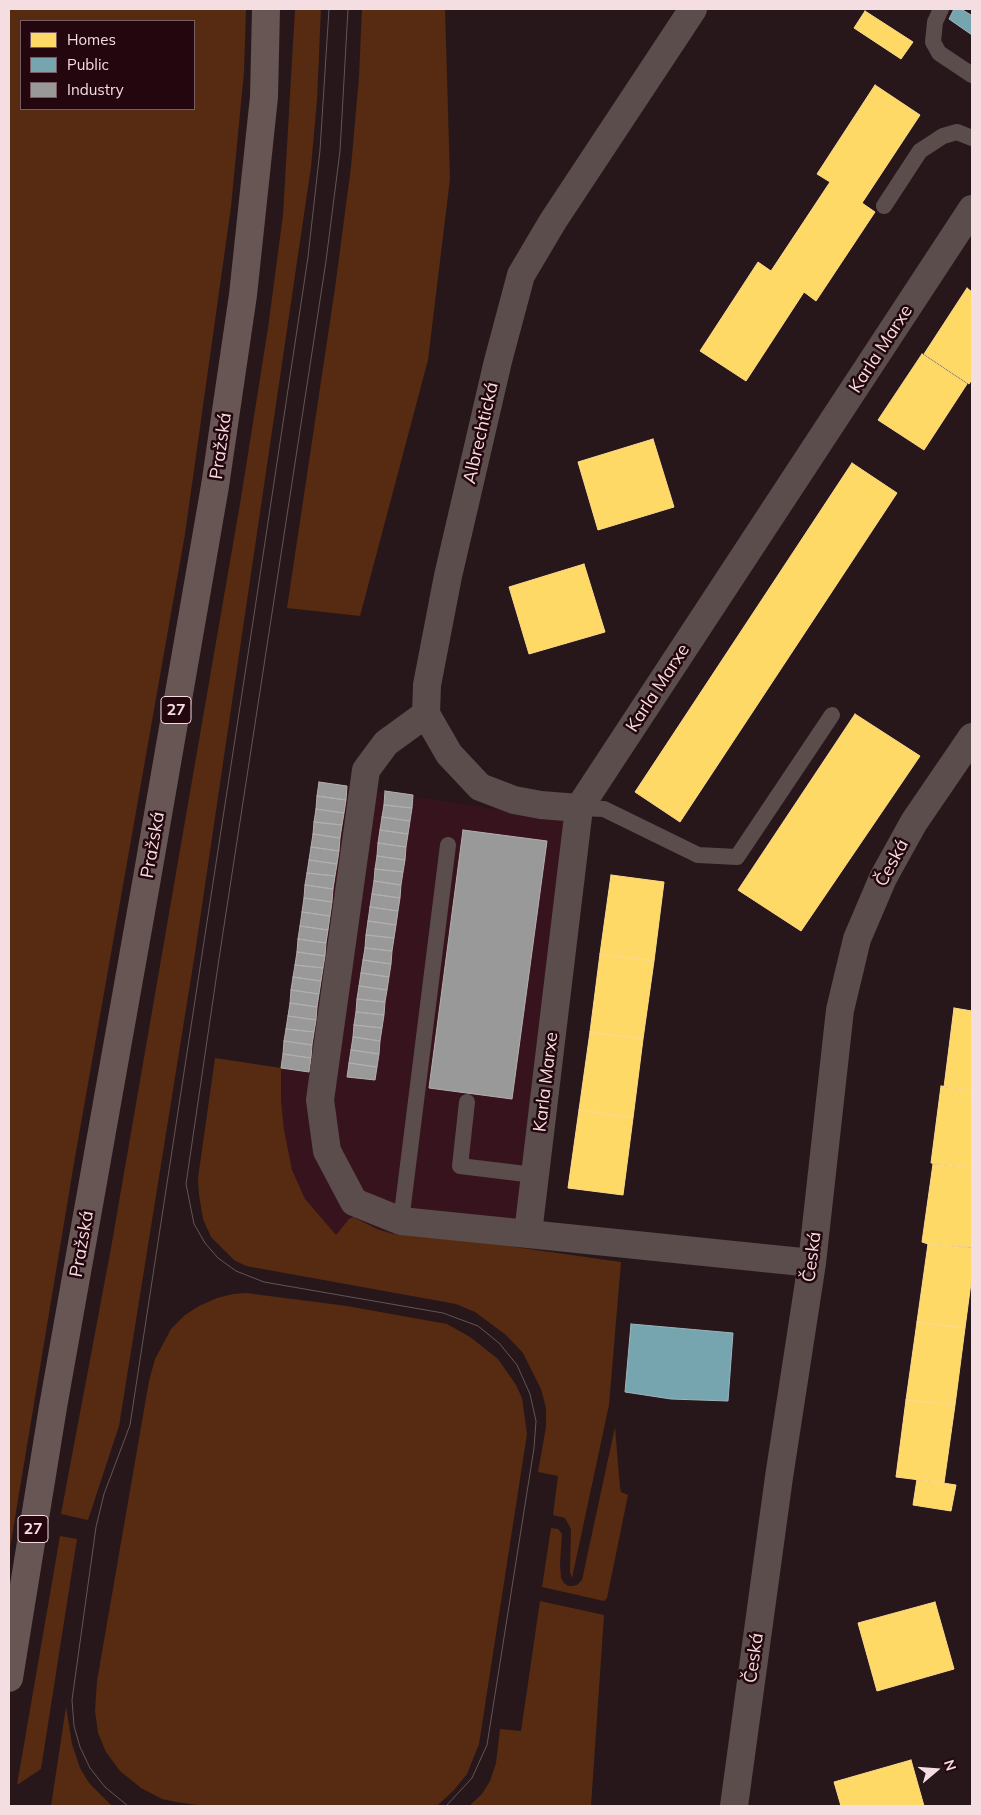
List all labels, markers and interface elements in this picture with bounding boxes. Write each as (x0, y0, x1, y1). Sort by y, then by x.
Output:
legend (20, 20, 195, 110)
text: Homes (67, 30, 116, 49)
text: Public (67, 55, 109, 74)
text: Industry (67, 80, 124, 99)
street label: Karla Marxe (845, 301, 917, 397)
street label: Albrechtická (459, 380, 503, 486)
street label: Pražská (206, 411, 236, 481)
street label: Karla Marxe (622, 640, 694, 736)
road number: 27 (161, 696, 191, 724)
street label: Pražská (137, 810, 169, 880)
street label: Česká (871, 836, 913, 890)
street label: Karla Marxe (529, 1031, 563, 1133)
street label: Pražská (66, 1209, 98, 1279)
street label: Česká (798, 1231, 826, 1283)
road number: 27 (18, 1516, 48, 1542)
street label: Česká (740, 1632, 768, 1684)
north arrow (911, 1745, 961, 1795)
text: N (940, 1758, 960, 1773)

